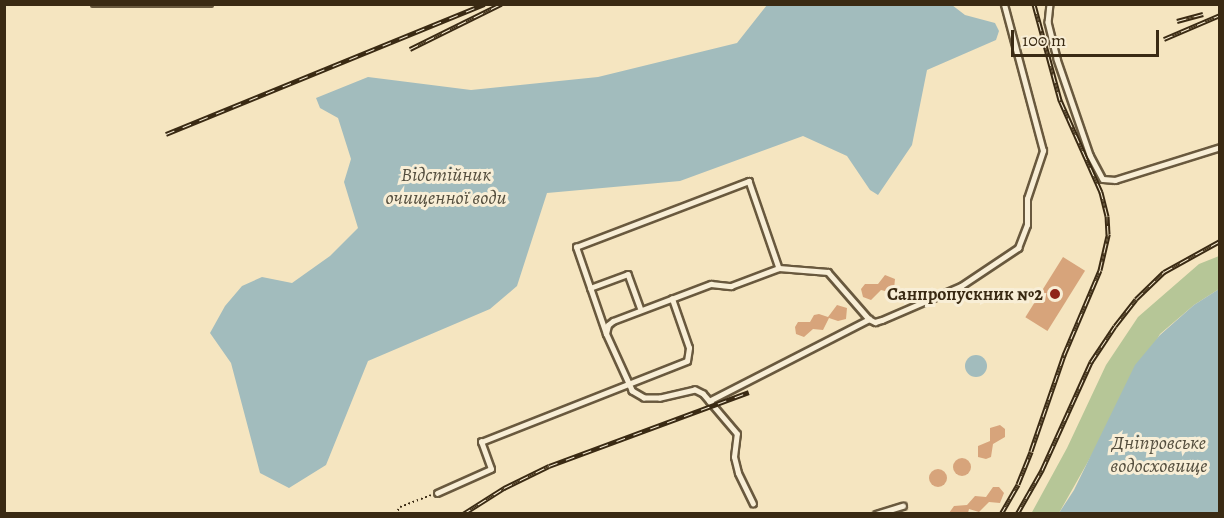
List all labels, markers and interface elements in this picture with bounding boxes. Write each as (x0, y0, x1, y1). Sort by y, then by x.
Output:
scale bar (1014, 18, 1162, 56)
text: 100 m (1022, 28, 1066, 52)
water label: Відстійник очищенної води (386, 162, 506, 209)
place label: Санпропускник №2 (887, 283, 1043, 305)
marker: Санпропускник №2 (1048, 287, 1062, 301)
water label: Дніпровське водосховище (1111, 430, 1207, 477)

